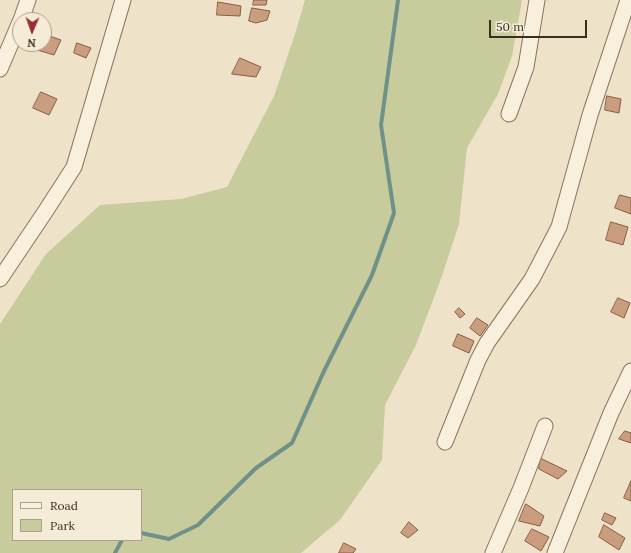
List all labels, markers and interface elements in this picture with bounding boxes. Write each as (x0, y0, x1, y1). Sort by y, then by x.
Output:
north arrow (12, 12, 52, 52)
scale bar (491, 12, 589, 38)
text: 50 m (496, 19, 524, 34)
text: N (27, 36, 36, 50)
legend (12, 489, 142, 541)
text: Road (50, 498, 78, 513)
text: Park (50, 518, 75, 533)

